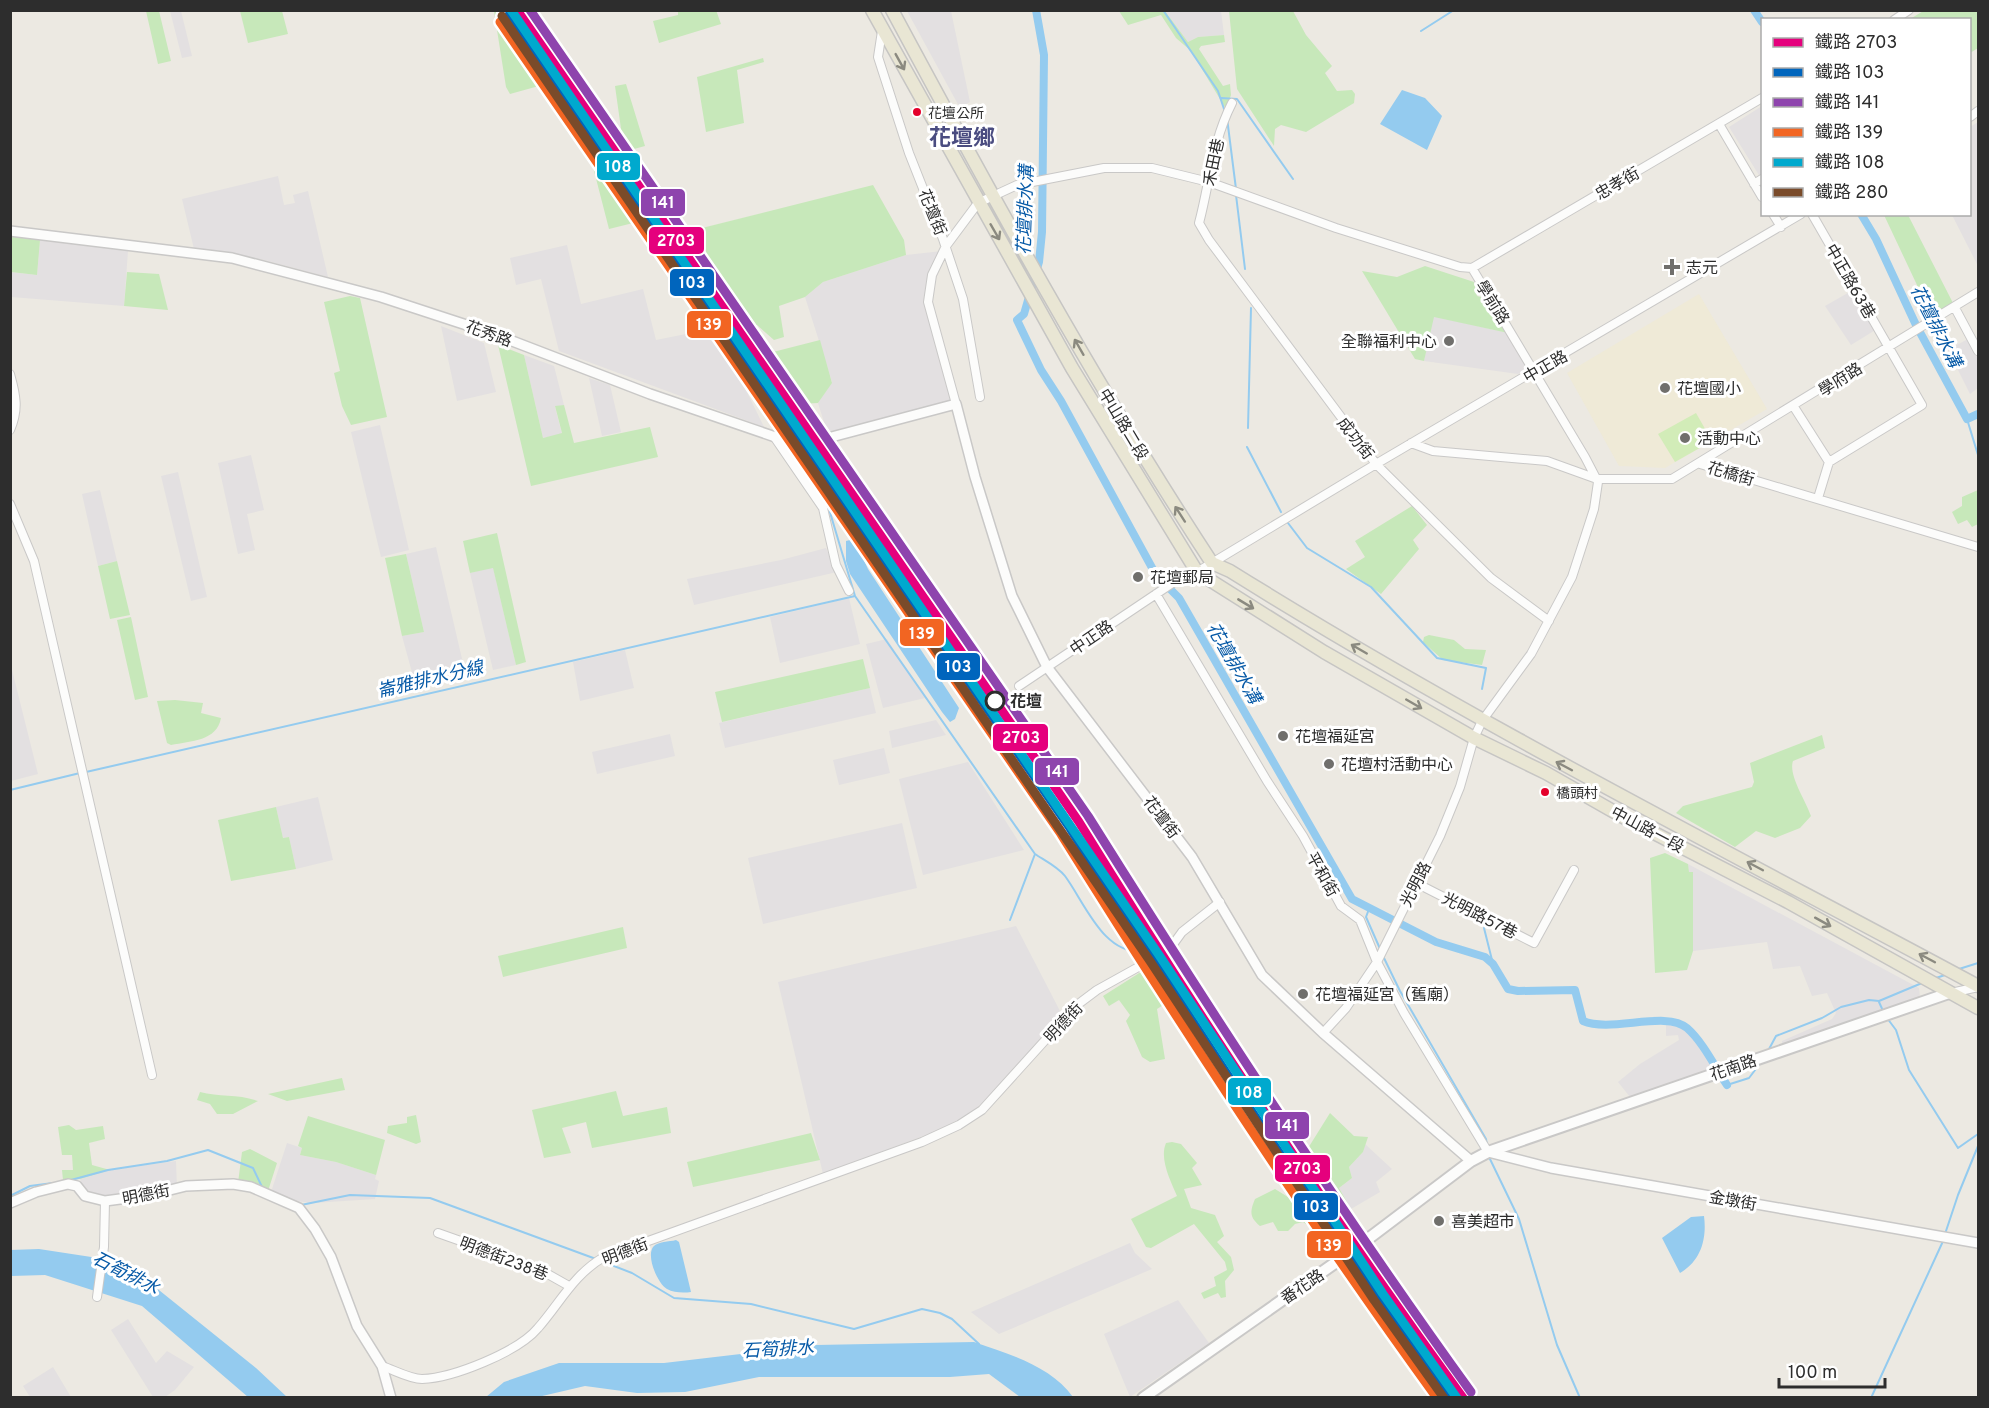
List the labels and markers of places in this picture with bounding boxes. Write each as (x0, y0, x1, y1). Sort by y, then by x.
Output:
place label: 花壇公所 (928, 105, 984, 123)
marker: 花壇公所 (911, 106, 923, 118)
marker: 志元 (1663, 258, 1681, 276)
place label: 志元 (1686, 259, 1718, 279)
place label: 全聯福利中心 (1341, 333, 1437, 353)
marker: 全聯福利中心 (1442, 334, 1456, 348)
place label: 花壇國小 (1677, 380, 1741, 400)
marker: 花壇國小 (1658, 381, 1672, 395)
place label: 活動中心 (1697, 430, 1761, 450)
marker: 活動中心 (1678, 431, 1692, 445)
place label: 花壇郵局 (1150, 569, 1214, 589)
marker: 花壇郵局 (1131, 570, 1145, 584)
marker: 花壇 (985, 691, 1005, 711)
place label: 花壇 (1010, 692, 1042, 713)
place label: 花壇福延宮 (1295, 728, 1375, 748)
marker: 花壇福延宮 (1276, 729, 1290, 743)
place label: 花壇村活動中心 (1341, 756, 1453, 776)
marker: 花壇村活動中心 (1322, 757, 1336, 771)
place label: 橋頭村 (1556, 785, 1598, 803)
marker: 橋頭村 (1539, 786, 1551, 798)
place label: 花壇福延宮（舊廟） (1315, 986, 1459, 1006)
marker: 花壇福延宮（舊廟） (1296, 987, 1310, 1001)
place label: 喜美超市 (1451, 1213, 1515, 1233)
marker: 喜美超市 (1432, 1214, 1446, 1228)

